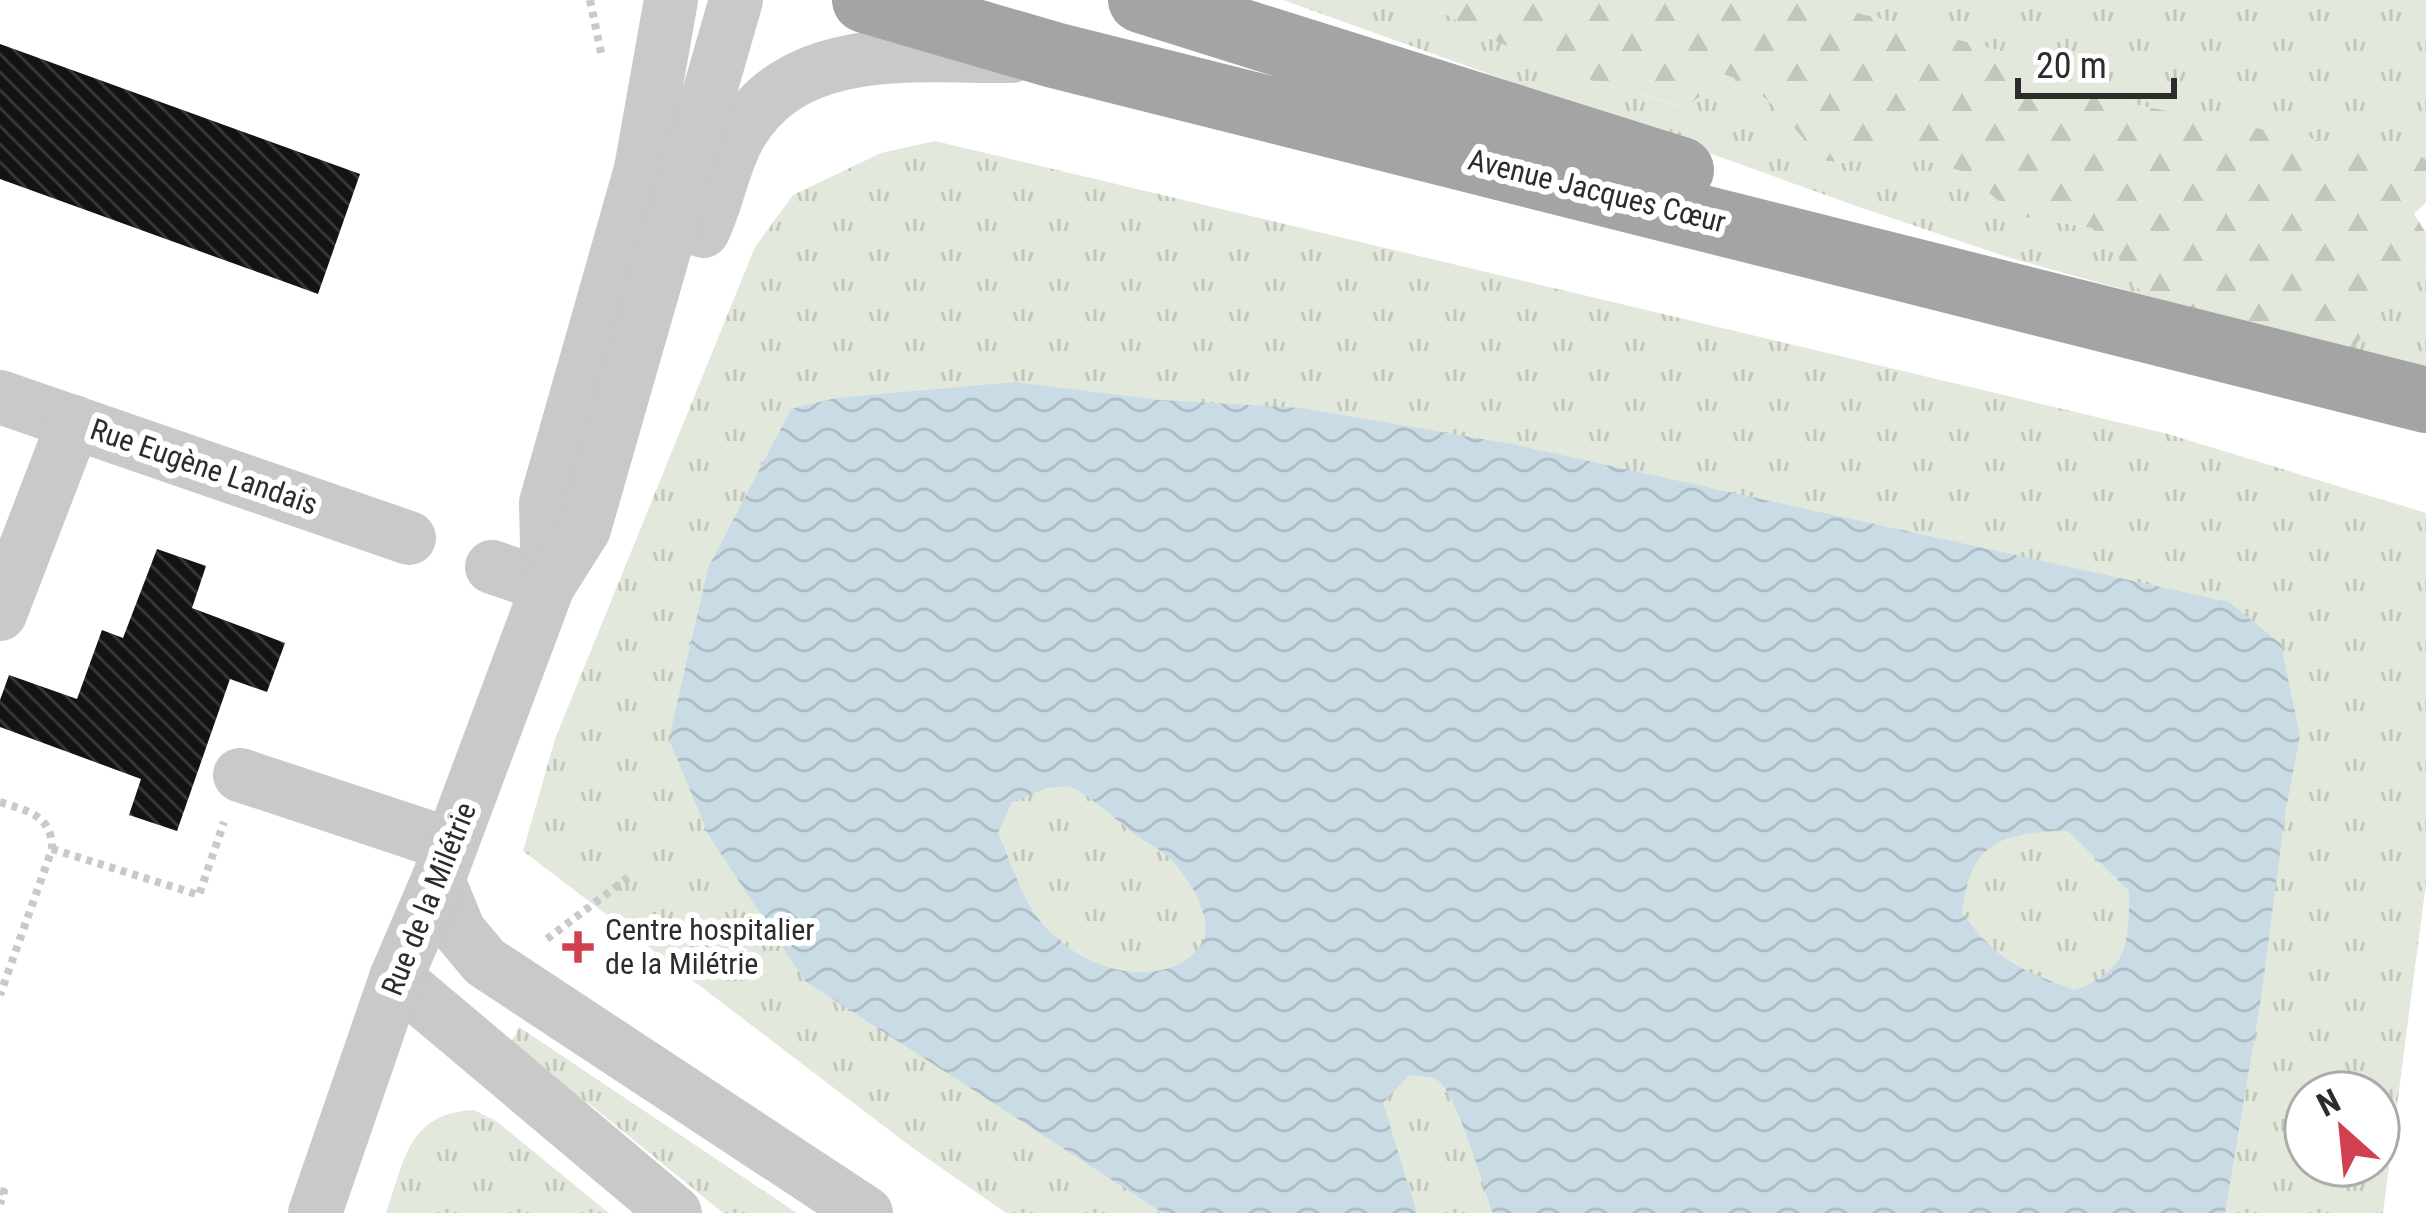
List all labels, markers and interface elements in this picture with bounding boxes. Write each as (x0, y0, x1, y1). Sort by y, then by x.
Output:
scale bar (2018, 24, 2174, 98)
text: 20 m (2036, 45, 2107, 87)
street label: Avenue Jacques Cœur (1465, 142, 1729, 239)
street label: Rue Eugène Landais (86, 411, 322, 522)
street label: Rue de la Milétrie (374, 797, 483, 1000)
place label: Centre hospitalier de la Milétrie (605, 912, 814, 981)
marker: Centre hospitalier de la Milétrie (562, 931, 594, 963)
north arrow (2282, 1069, 2402, 1189)
text: N (2311, 1081, 2346, 1125)

